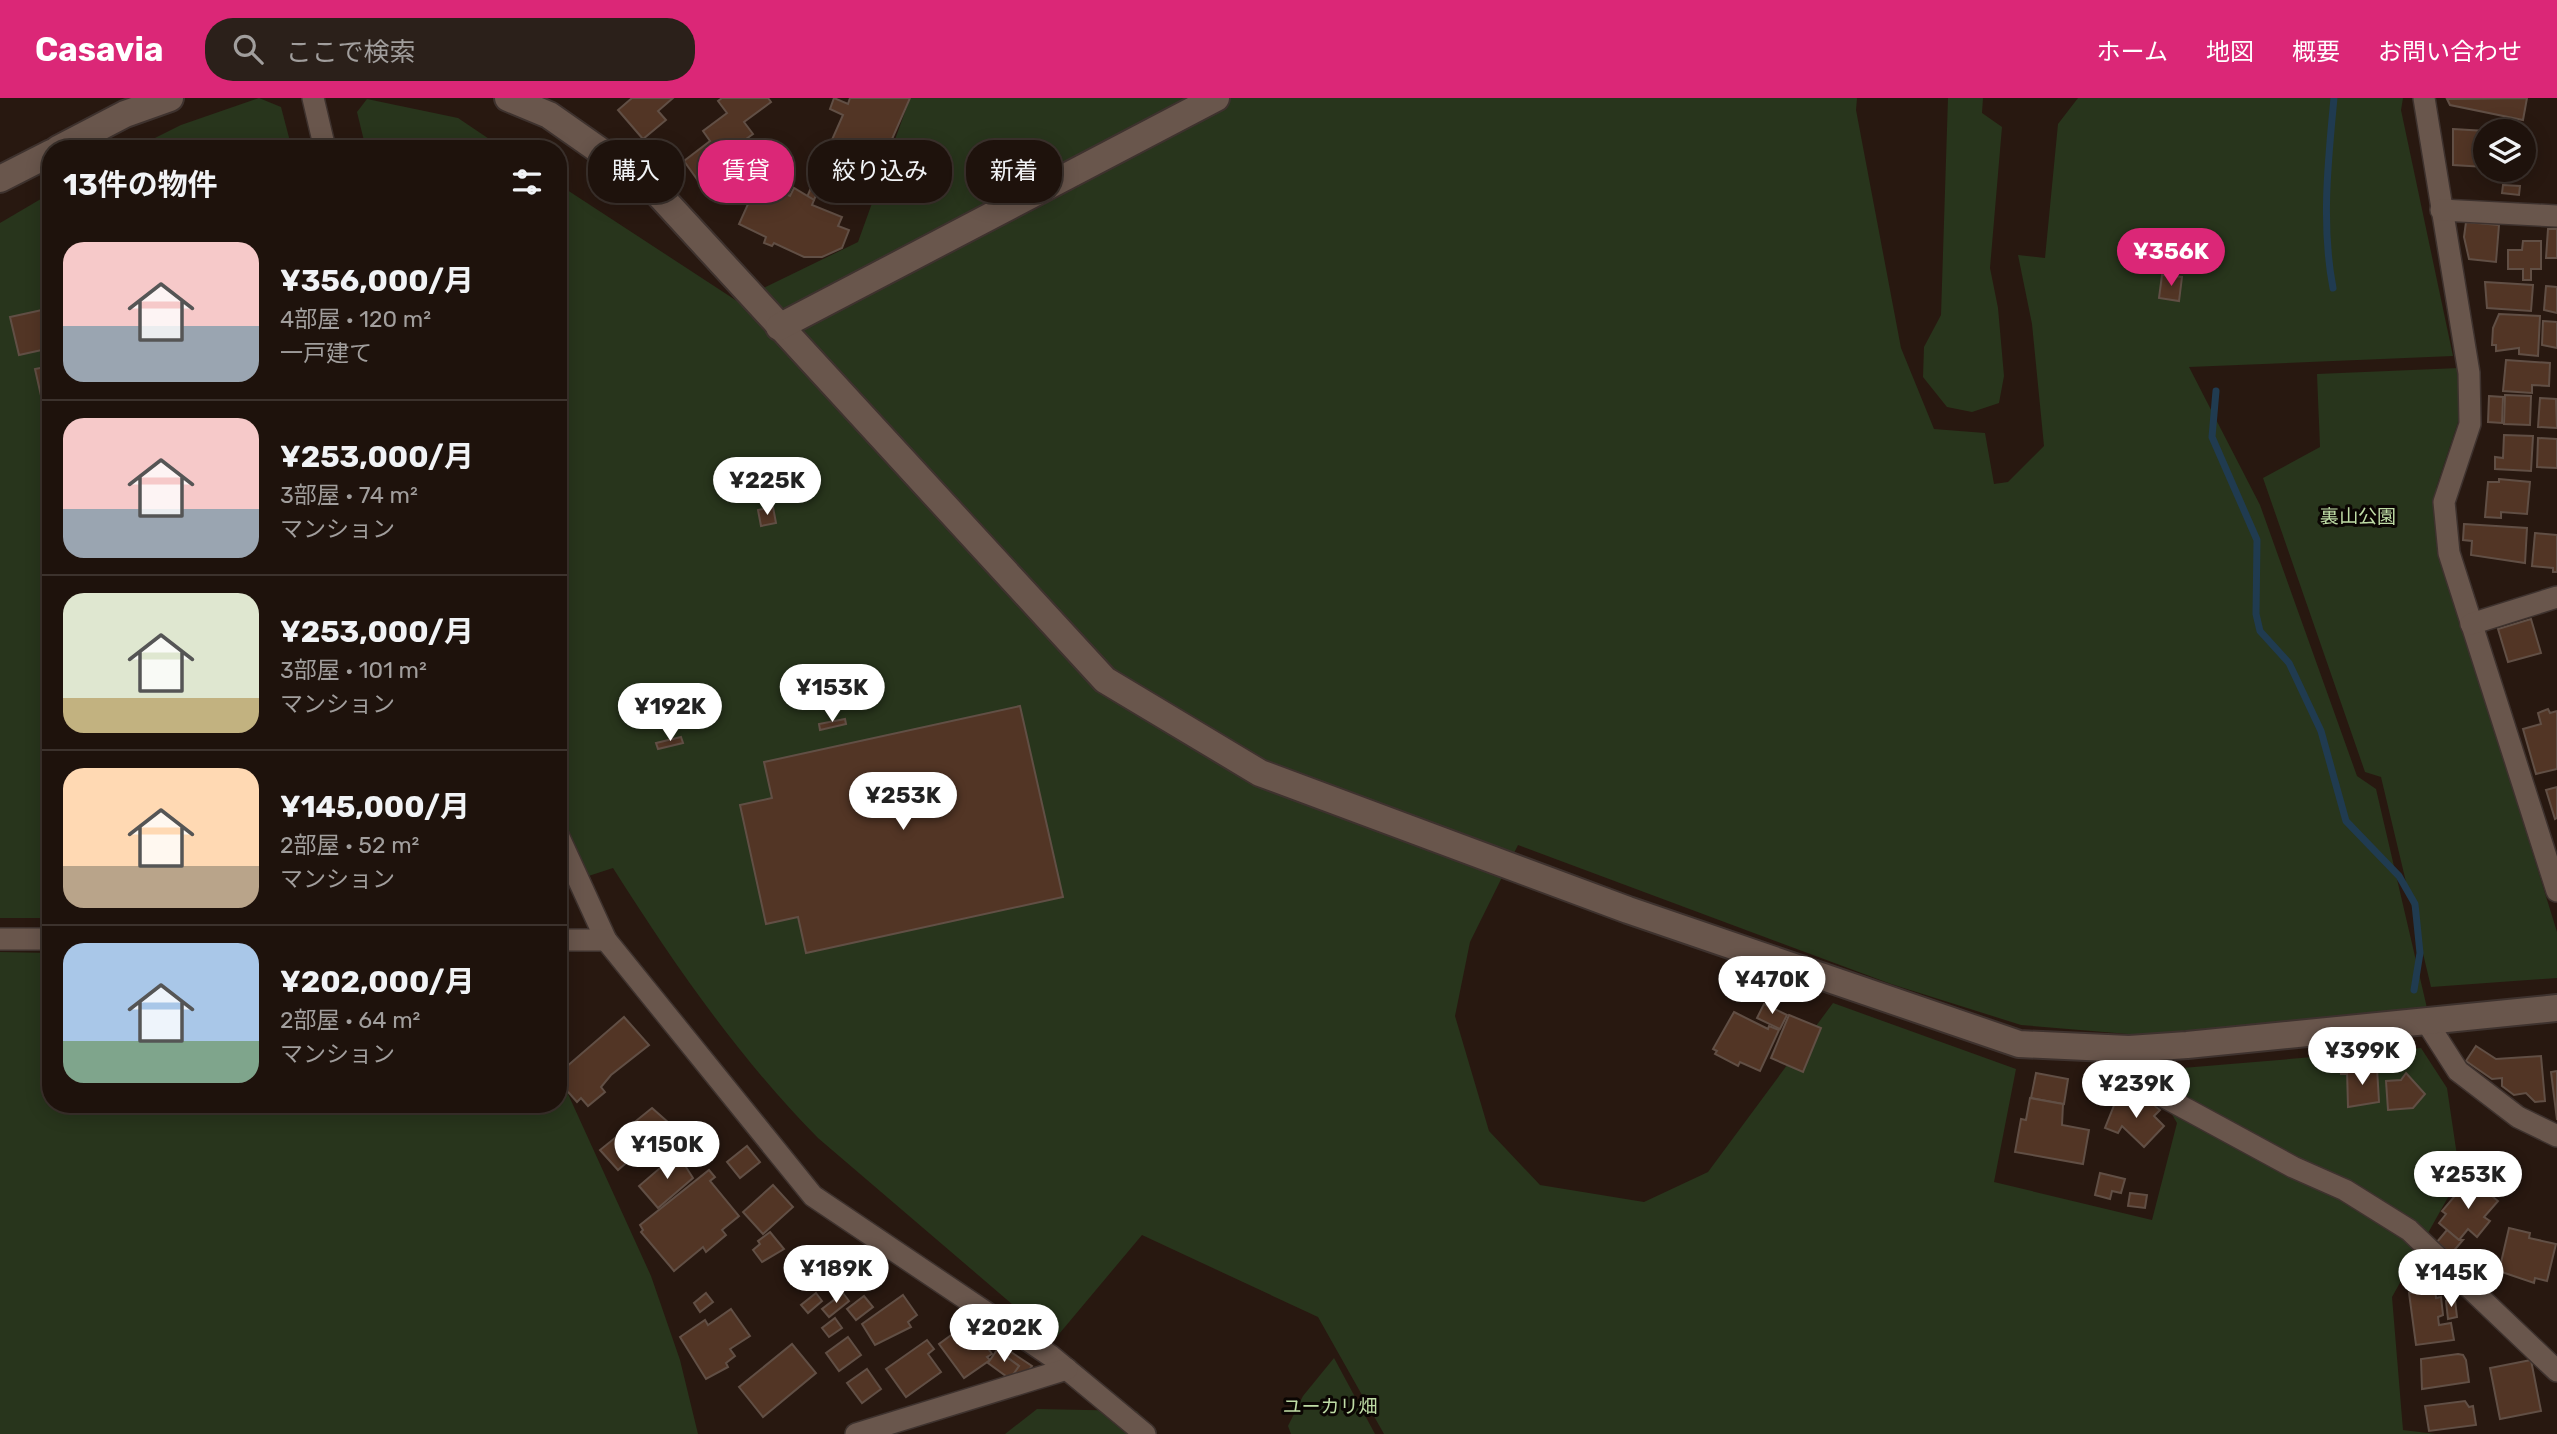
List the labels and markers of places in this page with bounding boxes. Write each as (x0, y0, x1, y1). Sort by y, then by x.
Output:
pin: ¥356K (2122, 228, 2220, 288)
pin: ¥225K (718, 458, 816, 517)
pin: ¥153K (783, 664, 881, 724)
pin: ¥192K (621, 684, 719, 743)
pin: ¥253K (854, 772, 952, 832)
pin: ¥470K (1723, 956, 1821, 1016)
pin: ¥399K (2313, 1028, 2411, 1087)
pin: ¥239K (2087, 1060, 2185, 1120)
pin: ¥150K (618, 1122, 716, 1181)
pin: ¥253K (2419, 1152, 2517, 1211)
pin: ¥189K (787, 1246, 885, 1305)
pin: ¥145K (2402, 1250, 2500, 1309)
pin: ¥202K (955, 1304, 1053, 1364)

